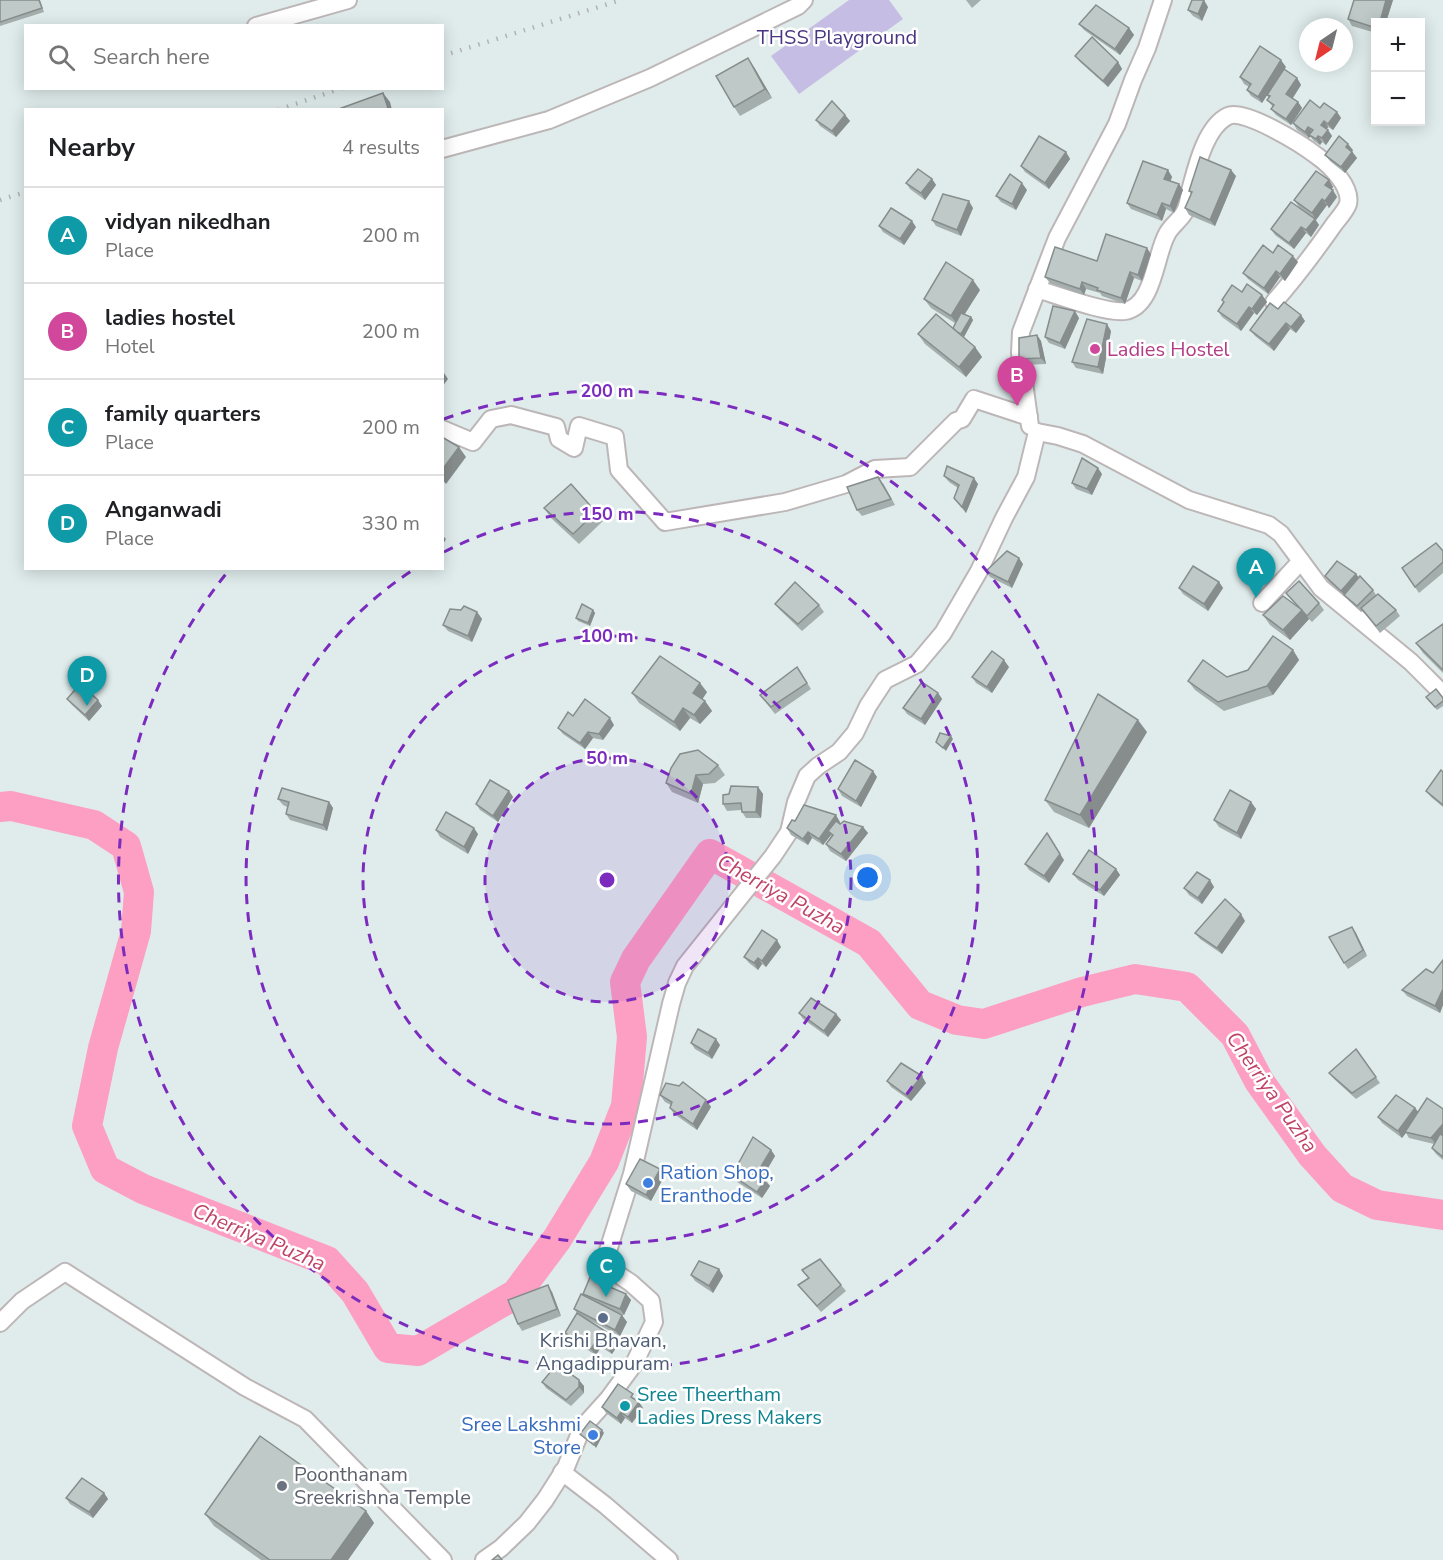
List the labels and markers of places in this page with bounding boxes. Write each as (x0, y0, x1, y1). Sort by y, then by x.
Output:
place label: Ladies Hostel (1107, 336, 1230, 363)
marker: Ladies Hostel (1088, 342, 1102, 356)
pin: B (998, 356, 1036, 406)
pin: A (1236, 548, 1276, 598)
pin: D (68, 656, 106, 706)
centre of rings (597, 870, 617, 890)
place label: Ration Shop, Eranthode (660, 1159, 774, 1209)
marker: Ration Shop, Eranthode (641, 1176, 655, 1190)
pin: C (586, 1248, 626, 1297)
marker: Krishi Bhavan, Angadippuram (596, 1311, 610, 1325)
place label: Krishi Bhavan, Angadippuram (536, 1327, 670, 1377)
place label: Sree Theertham Ladies Dress Makers (637, 1381, 822, 1431)
marker: Sree Theertham Ladies Dress Makers (618, 1399, 632, 1413)
place label: Sree Lakshmi Store (461, 1411, 581, 1461)
marker: Sree Lakshmi Store (586, 1428, 600, 1442)
place label: Poonthanam Sreekrishna Temple (294, 1461, 471, 1511)
marker: Poonthanam Sreekrishna Temple (275, 1479, 289, 1493)

